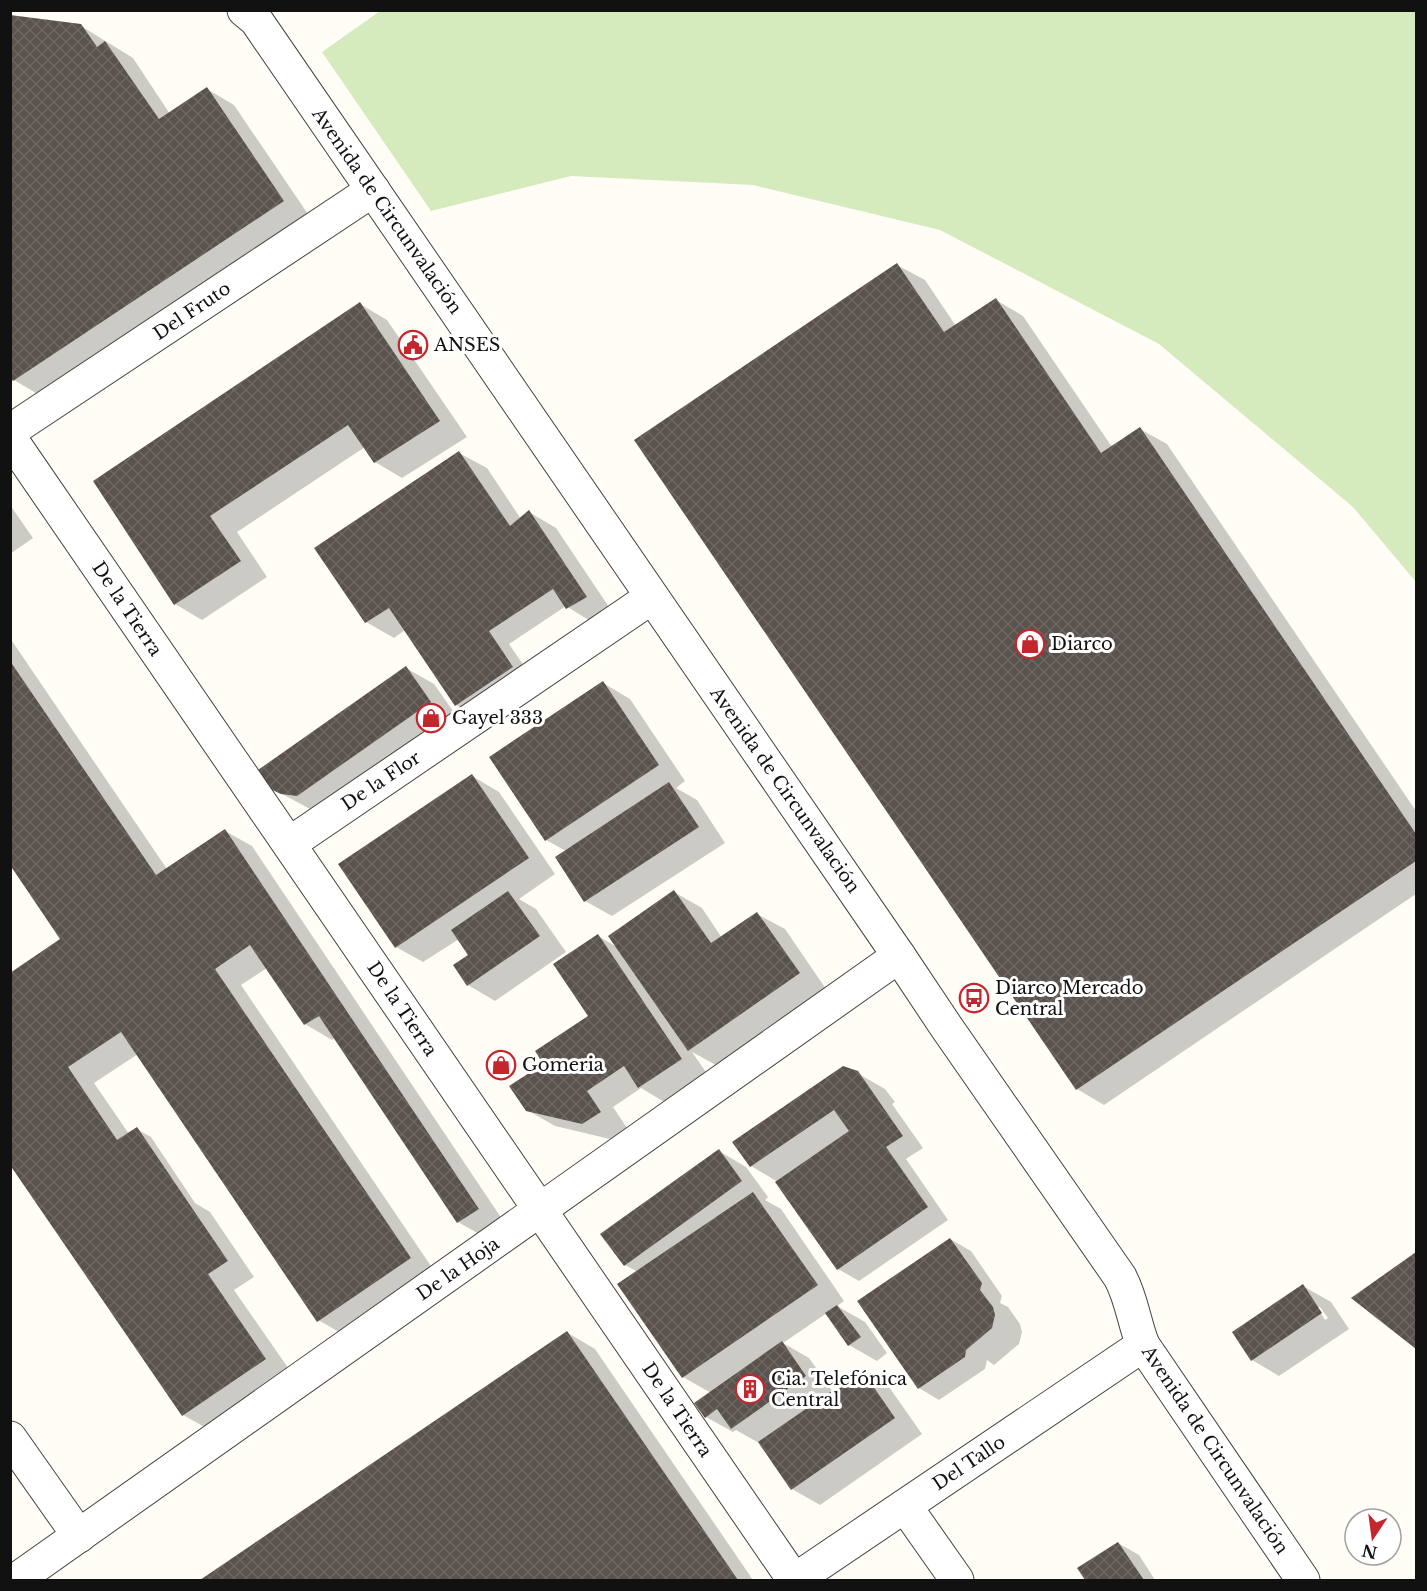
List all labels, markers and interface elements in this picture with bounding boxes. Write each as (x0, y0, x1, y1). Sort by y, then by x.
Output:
street label: Avenida de Circunvalación (307, 103, 467, 318)
street label: Del Fruto (149, 277, 235, 345)
public building icon: ANSES (397, 329, 429, 361)
place label: ANSES (433, 334, 500, 356)
street label: De la Tierra (87, 558, 167, 660)
shop icon: Diarco (1014, 628, 1046, 660)
place label: Diarco (1051, 633, 1113, 655)
street label: Avenida de Circunvalación (705, 682, 865, 897)
shop icon: Gayel 333 (415, 702, 447, 734)
place label: Gayel 333 (452, 707, 543, 729)
street label: De la Flor (337, 746, 425, 815)
street label: De la Tierra (362, 958, 442, 1060)
place label: Diarco Mercado Central (995, 977, 1143, 1020)
bus stop icon: Diarco Mercado Central (958, 982, 990, 1014)
shop icon: Gomeria (485, 1049, 517, 1081)
place label: Gomeria (522, 1054, 604, 1076)
street label: De la Hoja (413, 1233, 503, 1305)
street label: Avenida de Circunvalación (1136, 1341, 1293, 1558)
street label: De la Tierra (637, 1359, 717, 1461)
place label: Cia. Telefónica Central (771, 1368, 907, 1411)
building icon: Cia. Telefónica Central (734, 1373, 766, 1405)
street label: Del Tallo (929, 1431, 1009, 1495)
north arrow (1343, 1507, 1403, 1567)
text: N (1360, 1540, 1379, 1563)

